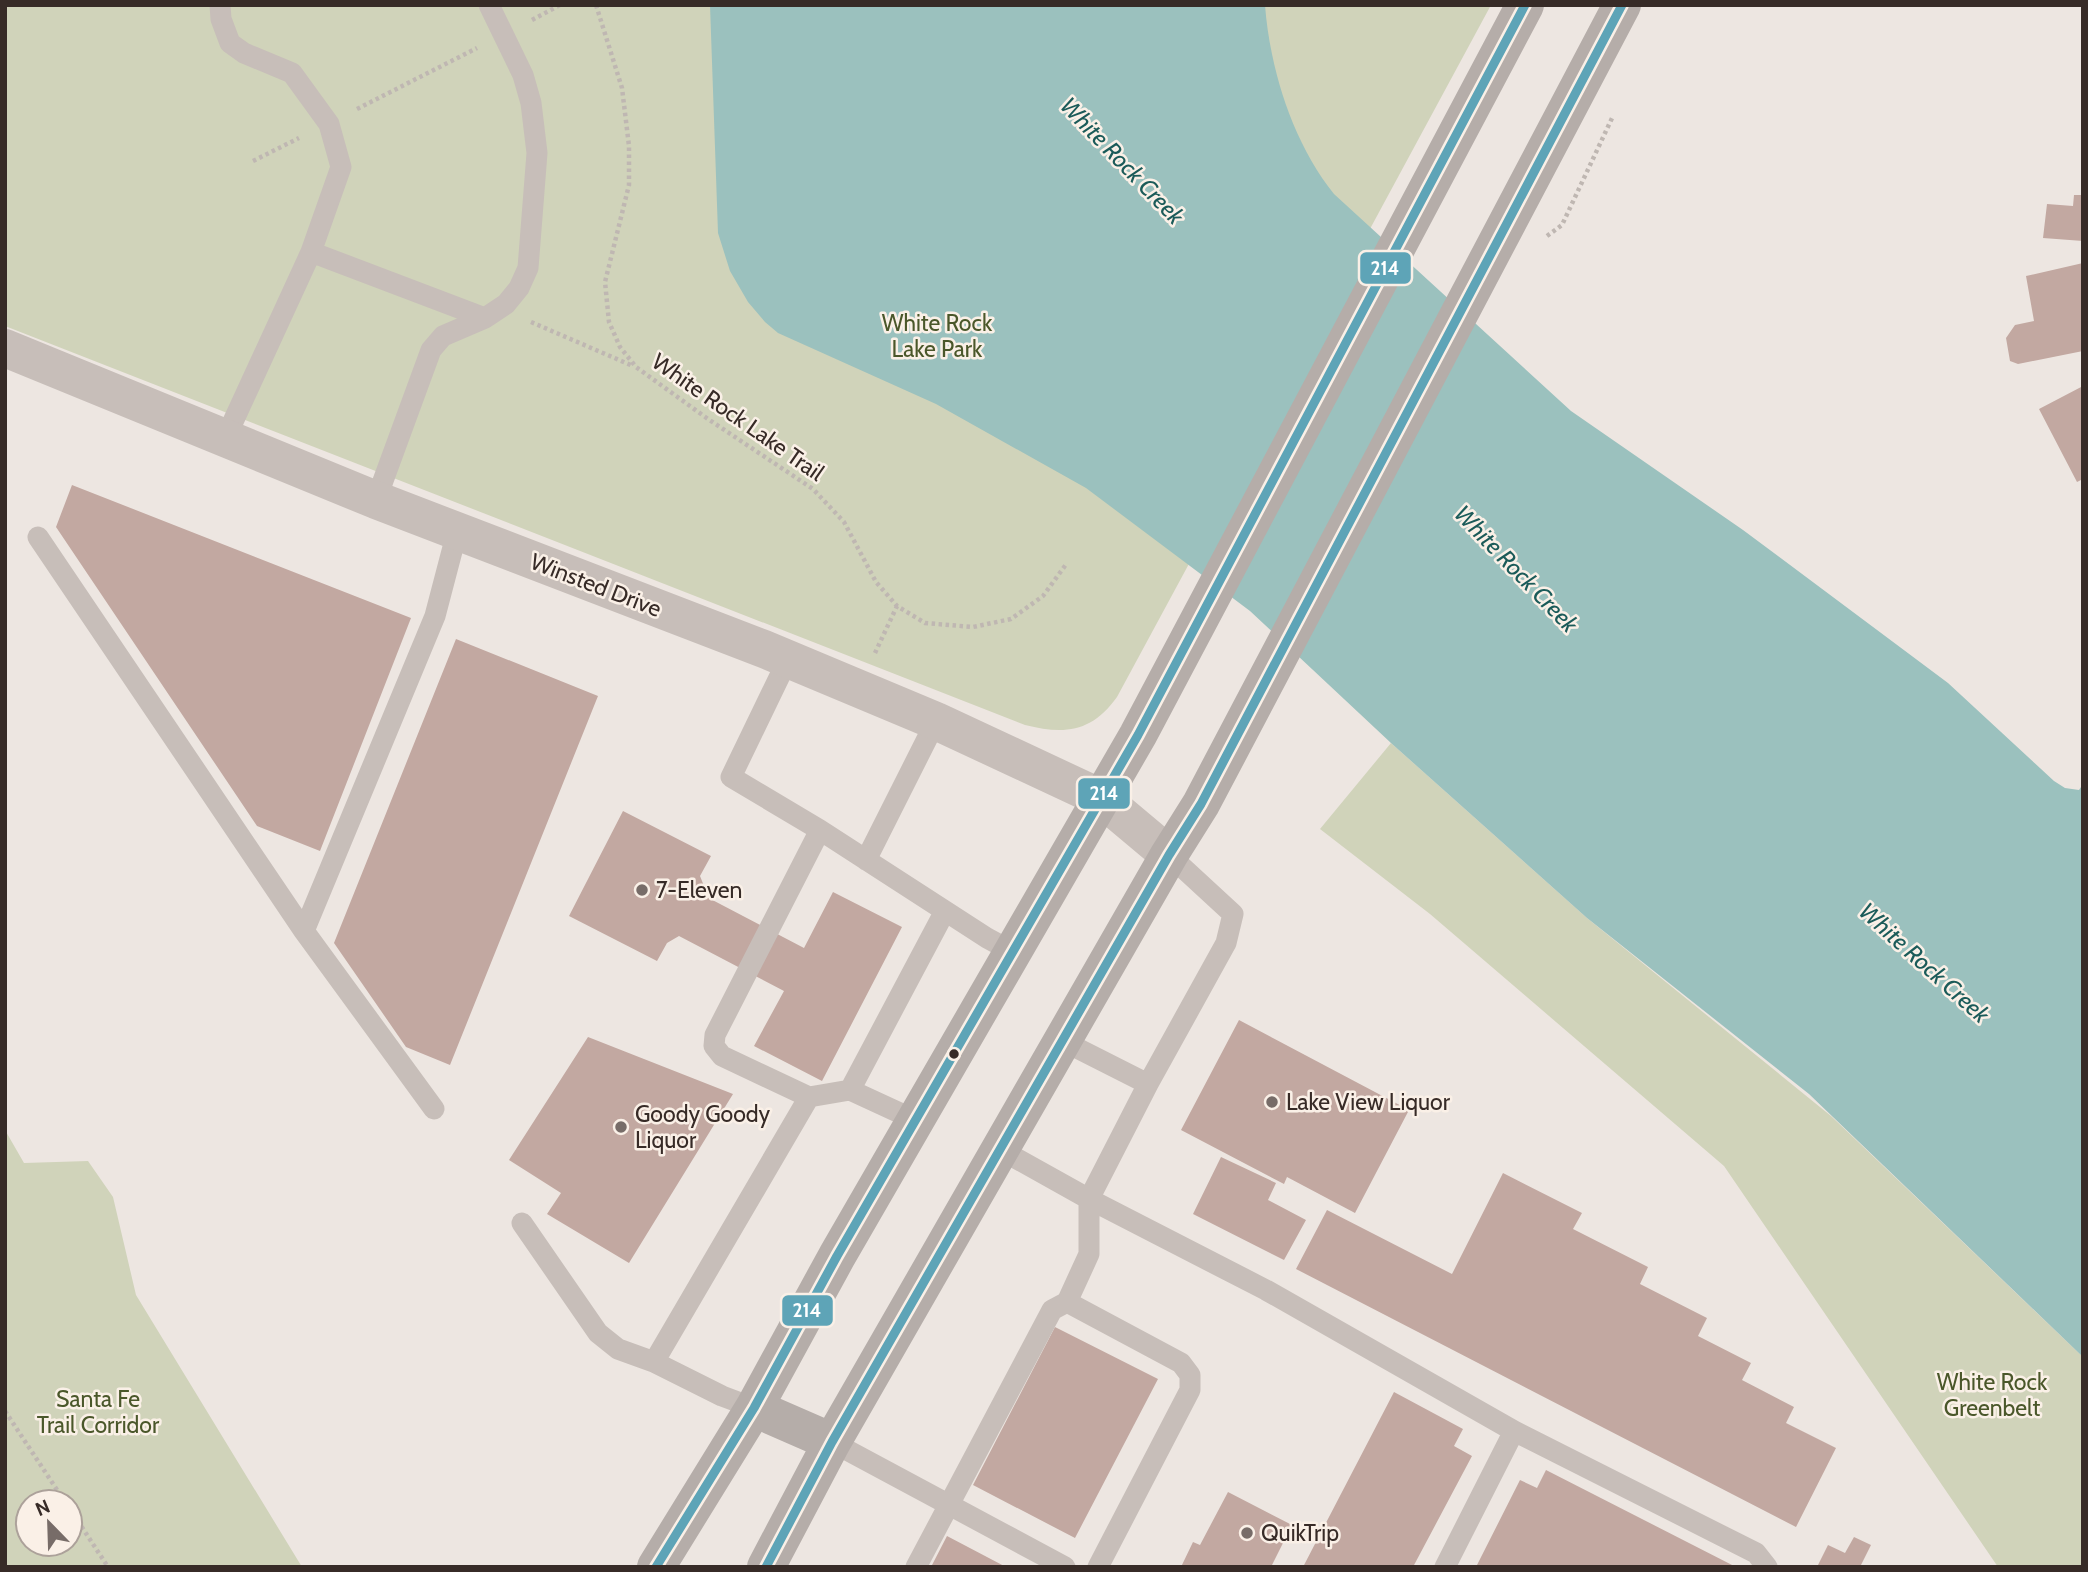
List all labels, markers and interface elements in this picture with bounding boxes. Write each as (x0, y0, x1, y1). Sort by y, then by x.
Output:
water label: White Rock Creek (1054, 91, 1191, 231)
line badge: 214 (1359, 251, 1412, 285)
text: 214 (1371, 257, 1399, 280)
park label: White Rock Lake Park (882, 309, 993, 363)
street label: White Rock Lake Trail (647, 347, 830, 487)
water label: White Rock Creek (1448, 499, 1585, 639)
street label: Winsted Drive (527, 547, 666, 623)
line badge: 214 (1077, 777, 1131, 810)
text: 214 (1090, 782, 1118, 805)
place label: 7-Eleven (656, 876, 742, 904)
marker: 7-Eleven (634, 882, 650, 898)
water label: White Rock Creek (1853, 897, 1996, 1029)
unlabelled marker (947, 1047, 961, 1061)
place label: Lake View Liquor (1286, 1088, 1451, 1116)
marker: Lake View Liquor (1264, 1094, 1280, 1110)
place label: Goody Goody Liquor (635, 1100, 771, 1154)
marker: Goody Goody Liquor (613, 1119, 629, 1135)
line badge: 214 (781, 1294, 834, 1327)
text: 214 (793, 1299, 821, 1322)
park label: White Rock Greenbelt (1937, 1368, 2048, 1422)
park label: Santa Fe Trail Corridor (37, 1385, 160, 1439)
north arrow (14, 1488, 84, 1558)
text: N (32, 1495, 53, 1521)
place label: QuikTrip (1261, 1519, 1339, 1547)
marker: QuikTrip (1239, 1525, 1255, 1541)

